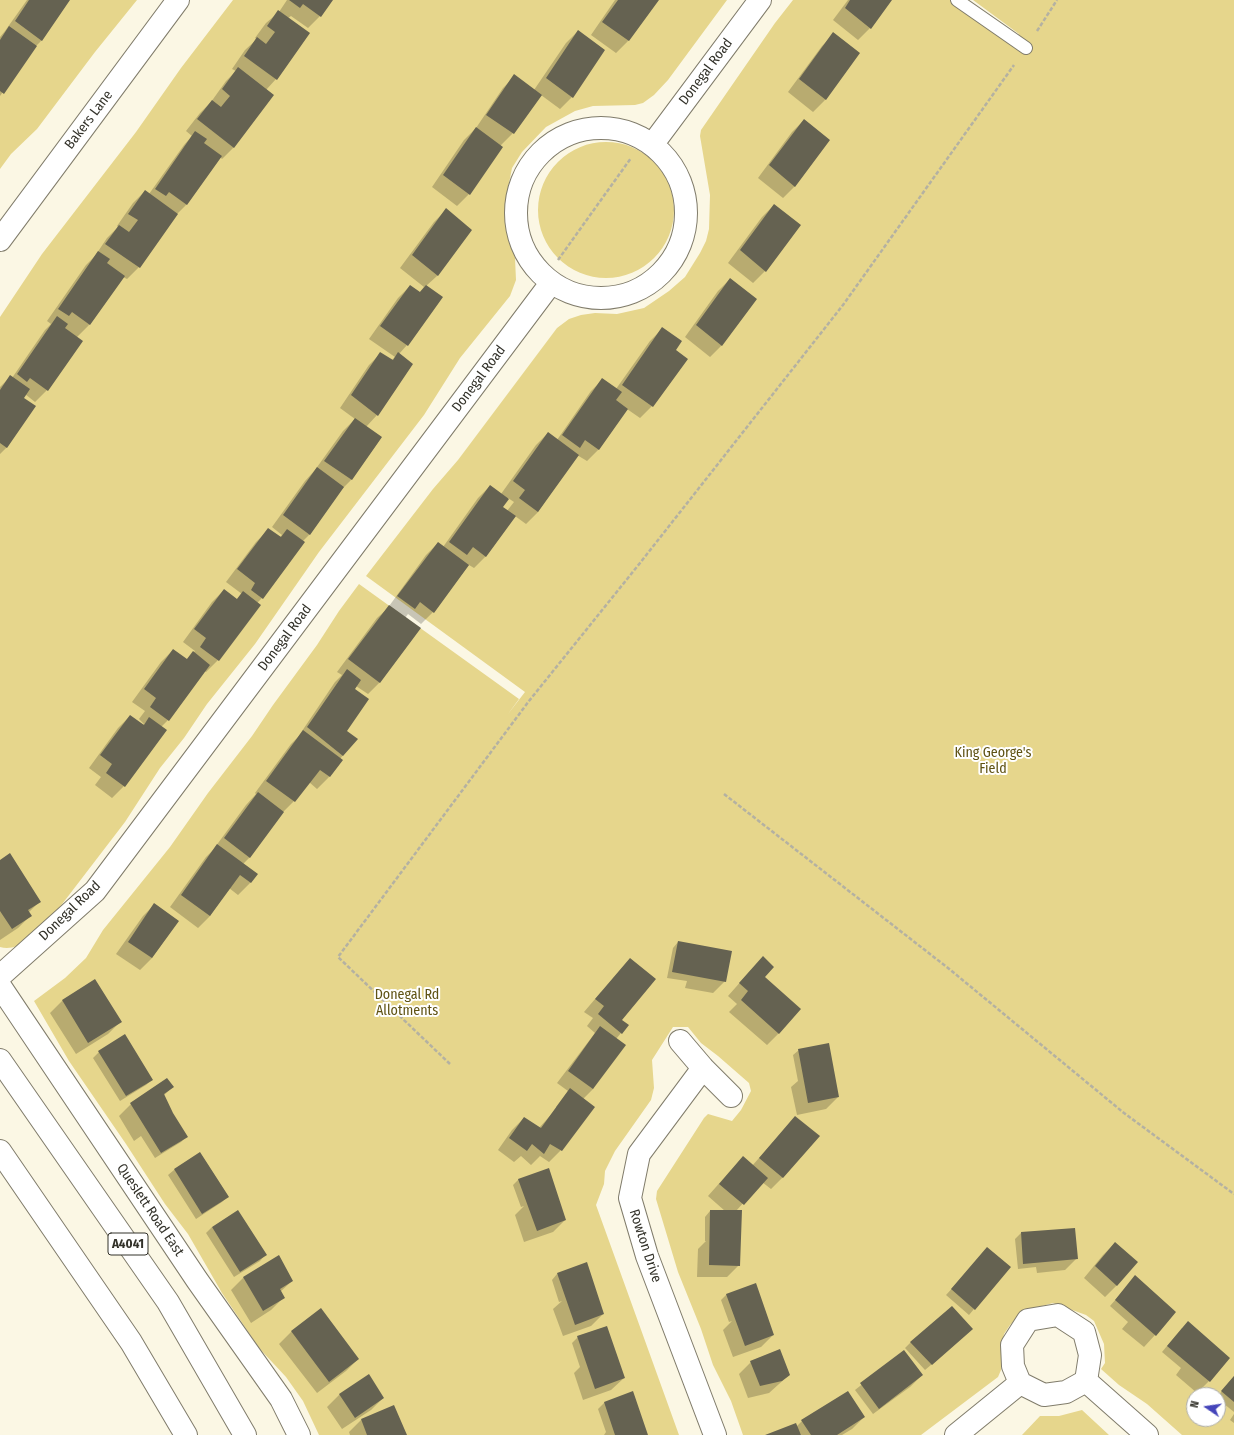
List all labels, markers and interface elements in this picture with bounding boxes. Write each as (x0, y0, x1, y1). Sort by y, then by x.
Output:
street label: Donegal Road (676, 35, 736, 109)
street label: Bakers Lane (62, 87, 116, 153)
street label: Donegal Road (449, 342, 509, 416)
street label: Donegal Road (255, 601, 315, 675)
park label: King George's Field (955, 745, 1031, 778)
street label: Donegal Road (36, 878, 104, 944)
park label: Donegal Rd Allotments (375, 987, 439, 1020)
street label: Queslett Road East (113, 1161, 187, 1259)
street label: Rowton Drive (625, 1207, 665, 1285)
road number: A4041 (108, 1233, 148, 1255)
north arrow (1186, 1387, 1226, 1427)
text: N (1188, 1400, 1202, 1409)

